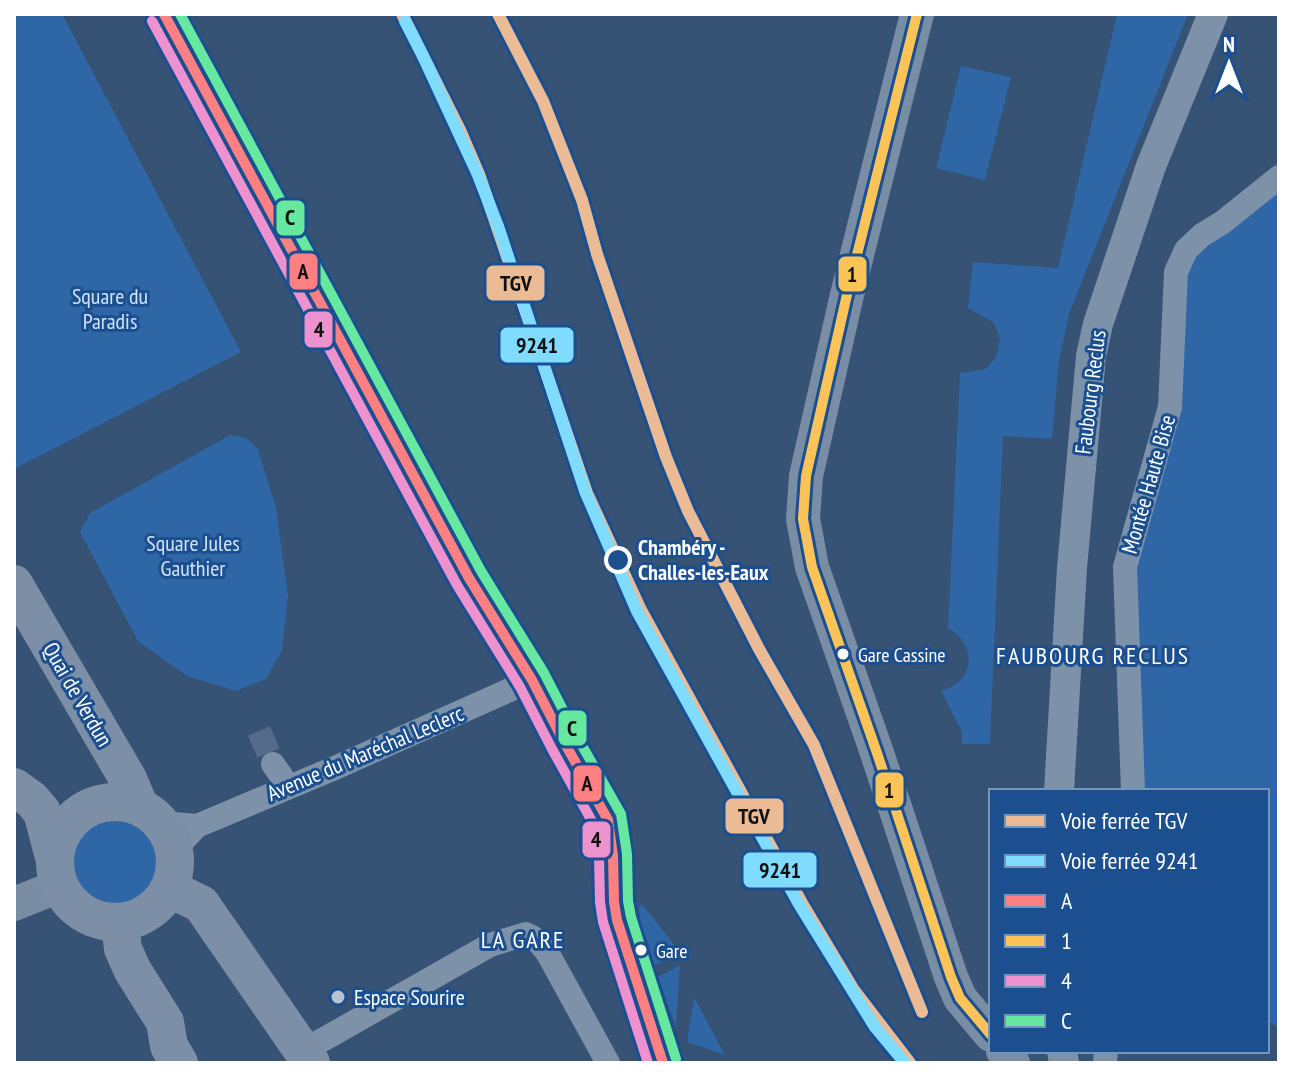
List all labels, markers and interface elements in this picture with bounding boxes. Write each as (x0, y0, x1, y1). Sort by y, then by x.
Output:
north arrow (1189, 24, 1269, 104)
text: N (1223, 30, 1235, 58)
line badge: C (275, 199, 306, 237)
text: C (285, 203, 295, 231)
line badge: A (288, 252, 319, 291)
line badge: 1 (837, 255, 868, 293)
text: A (296, 257, 309, 285)
text: 1 (847, 260, 857, 288)
line badge: TGV (485, 264, 546, 302)
text: TGV (500, 269, 533, 297)
park label: Square du Paradis (72, 282, 148, 335)
line badge: 4 (303, 310, 334, 349)
text: 4 (314, 315, 325, 343)
line badge: 9241 (499, 326, 575, 364)
street label: Faubourg Reclus (1068, 328, 1112, 456)
text: 9241 (516, 331, 558, 359)
street label: Montée Haute Bise (1115, 411, 1181, 557)
park label: Square Jules Gauthier (146, 529, 240, 582)
place label: Chambéry - Challes-les-Eaux (638, 533, 769, 586)
marker: Chambéry - Challes-les-Eaux (605, 547, 631, 573)
street label: Quai de Verdun (37, 637, 119, 751)
district label: FAUBOURG RECLUS (996, 640, 1190, 671)
place label: Gare Cassine (858, 642, 946, 668)
marker: Gare Cassine (835, 646, 851, 662)
street label: Avenue du Maréchal Leclerc (262, 699, 468, 807)
line badge: C (557, 709, 588, 747)
text: C (567, 714, 577, 742)
line badge: A (572, 764, 603, 803)
text: A (580, 769, 593, 797)
line badge: 1 (874, 771, 905, 809)
text: 1 (884, 776, 894, 804)
legend (989, 789, 1269, 1053)
line badge: TGV (724, 797, 785, 835)
text: TGV (738, 802, 771, 830)
text: Voie ferrée TGV (1060, 805, 1188, 836)
line badge: 4 (581, 820, 612, 859)
text: 4 (591, 825, 602, 853)
text: Voie ferrée 9241 (1060, 845, 1198, 876)
line badge: 9241 (742, 851, 818, 889)
text: 9241 (759, 856, 801, 884)
text: A (1061, 885, 1073, 916)
district label: LA GARE (481, 924, 565, 955)
text: 1 (1061, 925, 1072, 956)
place label: Gare (656, 938, 688, 964)
marker: Gare (633, 942, 649, 958)
text: 4 (1061, 965, 1072, 996)
place label: Espace Sourire (354, 983, 465, 1011)
marker: Espace Sourire (329, 988, 347, 1006)
text: C (1061, 1005, 1072, 1036)

